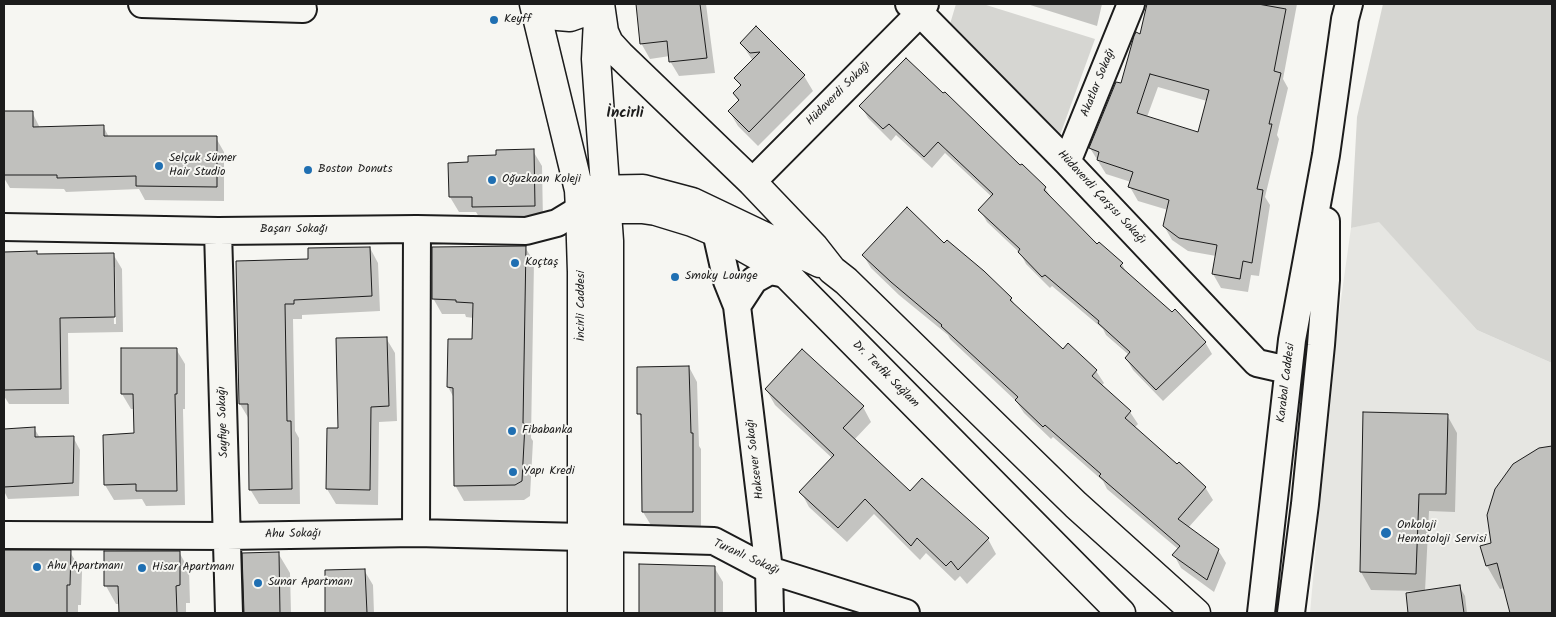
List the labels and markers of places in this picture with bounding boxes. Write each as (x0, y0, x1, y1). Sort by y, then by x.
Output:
place label: Keyff (504, 13, 531, 27)
marker: Keyff (488, 14, 500, 26)
place label: Selçuk Sümer Hair Studio (169, 152, 236, 180)
marker: Selçuk Sümer Hair Studio (153, 160, 165, 172)
place label: Boston Donuts (318, 163, 393, 177)
marker: Boston Donuts (302, 164, 314, 176)
place label: Oğuzkaan Koleji (502, 173, 581, 187)
marker: Oğuzkaan Koleji (486, 174, 498, 186)
place label: Koçtaş (525, 256, 558, 270)
marker: Koçtaş (509, 257, 521, 269)
place label: Smoky Lounge (685, 270, 758, 284)
marker: Smoky Lounge (669, 271, 681, 283)
place label: Fibabanka (522, 424, 573, 438)
marker: Fibabanka (506, 425, 518, 437)
place label: Yapı Kredi (523, 465, 575, 479)
marker: Yapı Kredi (507, 466, 519, 478)
place label: Onkoloji Hematoloji Servisi (1397, 519, 1486, 547)
marker: Onkoloji Hematoloji Servisi (1379, 526, 1393, 540)
place label: Ahu Apartmanı (47, 560, 123, 574)
marker: Ahu Apartmanı (31, 561, 43, 573)
place label: Hisar Apartmanı (152, 561, 234, 575)
marker: Hisar Apartmanı (136, 562, 148, 574)
place label: Sunar Apartmanı (268, 576, 353, 590)
marker: Sunar Apartmanı (252, 577, 264, 589)

